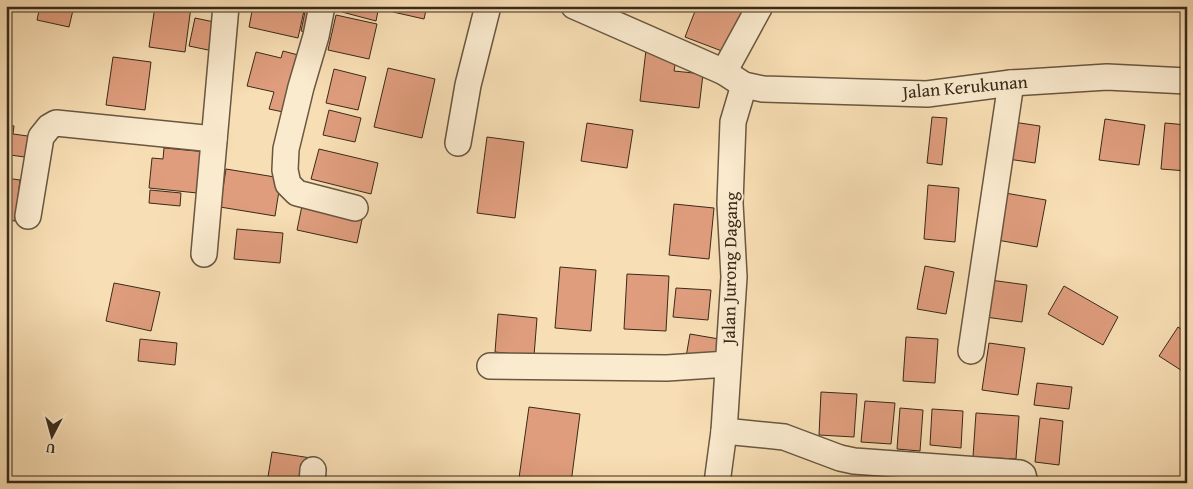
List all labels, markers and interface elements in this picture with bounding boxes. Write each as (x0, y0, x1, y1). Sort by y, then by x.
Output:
street label: Jalan Kerukunan (899, 68, 1029, 106)
street label: Jalan Jurong Dagang (715, 191, 744, 346)
north arrow (28, 412, 78, 462)
text: U (44, 438, 56, 459)

